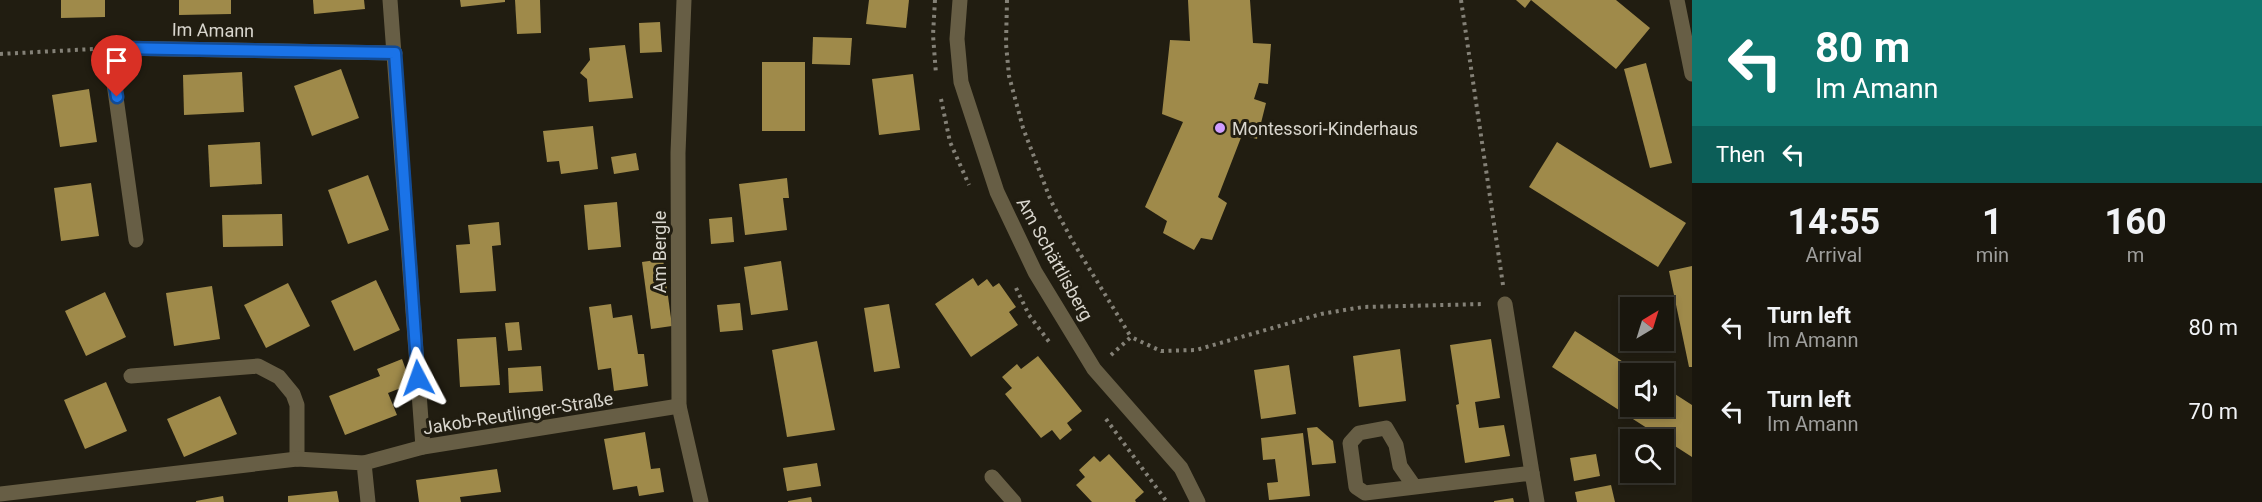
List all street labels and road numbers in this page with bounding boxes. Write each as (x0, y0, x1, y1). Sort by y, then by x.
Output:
street label: Im Amann (172, 19, 254, 41)
street label: Am Schättlisberg (1013, 194, 1097, 324)
street label: Am Bergle (649, 211, 670, 293)
street label: Jakob-Reutlinger-Straße (421, 388, 615, 438)

